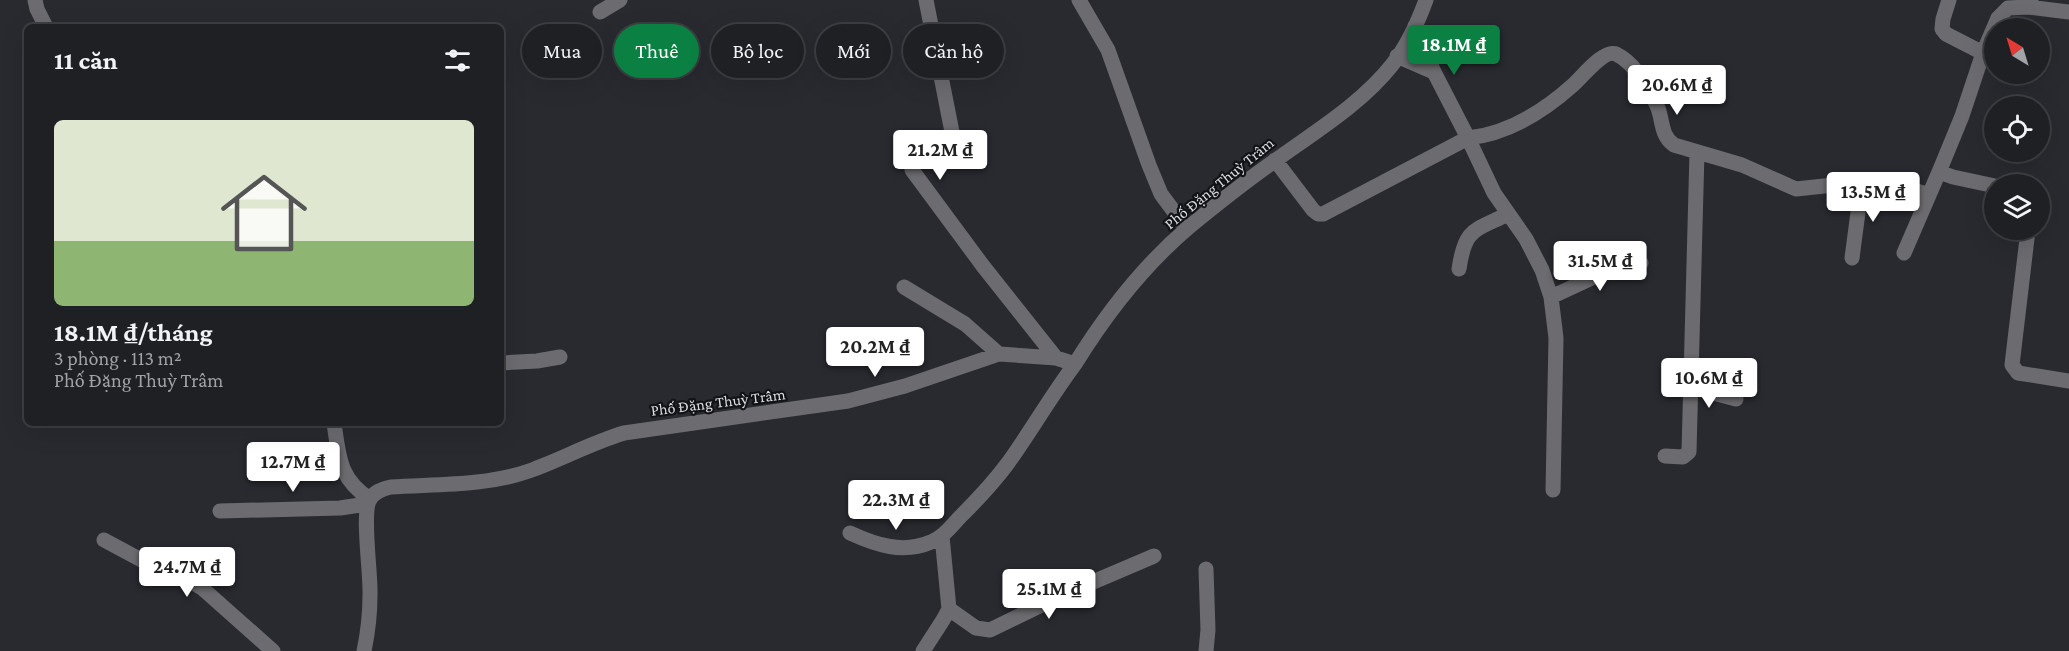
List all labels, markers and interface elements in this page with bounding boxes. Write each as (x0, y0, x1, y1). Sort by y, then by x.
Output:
north arrow (1984, 18, 2050, 84)
map controls (1984, 18, 2050, 240)
chip: Mua (522, 24, 602, 78)
chip: Thuê (614, 24, 699, 78)
chip: Bộ lọc (711, 24, 804, 78)
chip: Mới (816, 24, 891, 78)
chip: Căn hộ (903, 24, 1004, 78)
pin: 18.1M ₫ (1399, 25, 1509, 76)
text: 18.1M ₫ (1422, 33, 1486, 55)
icon: filters (441, 44, 474, 77)
text: 11 căn (54, 46, 118, 75)
pin: 20.6M ₫ (1622, 65, 1732, 116)
text: 20.6M ₫ (1642, 73, 1712, 95)
button: locate (1984, 96, 2050, 162)
pin: 21.2M ₫ (885, 130, 995, 181)
street label: Phố Đặng Thuỳ Trâm (1161, 134, 1278, 233)
text: 21.2M ₫ (907, 138, 973, 160)
icon: home (210, 159, 318, 267)
pin: 13.5M ₫ (1818, 172, 1928, 223)
button: layers (1984, 174, 2050, 240)
text: 13.5M ₫ (1841, 180, 1905, 202)
pin: 31.5M ₫ (1545, 241, 1655, 292)
text: 31.5M ₫ (1568, 249, 1632, 271)
text: 18.1M ₫/tháng (54, 318, 213, 347)
pin: 20.2M ₫ (820, 327, 930, 378)
text: 20.2M ₫ (840, 335, 910, 357)
text: 3 phòng · 113 m² (54, 347, 182, 369)
pin: 10.6M ₫ (1654, 358, 1764, 409)
text: 10.6M ₫ (1675, 366, 1743, 388)
text: Phố Đặng Thuỳ Trâm (54, 369, 223, 391)
street label: Phố Đặng Thuỳ Trâm (650, 385, 787, 420)
pin: 12.7M ₫ (238, 442, 348, 493)
text: 12.7M ₫ (261, 450, 325, 472)
pin: 22.3M ₫ (841, 480, 951, 531)
text: 22.3M ₫ (862, 488, 930, 510)
pin: 24.7M ₫ (132, 547, 242, 598)
text: 24.7M ₫ (153, 555, 221, 577)
pin: 25.1M ₫ (994, 569, 1104, 620)
text: 25.1M ₫ (1016, 577, 1082, 599)

